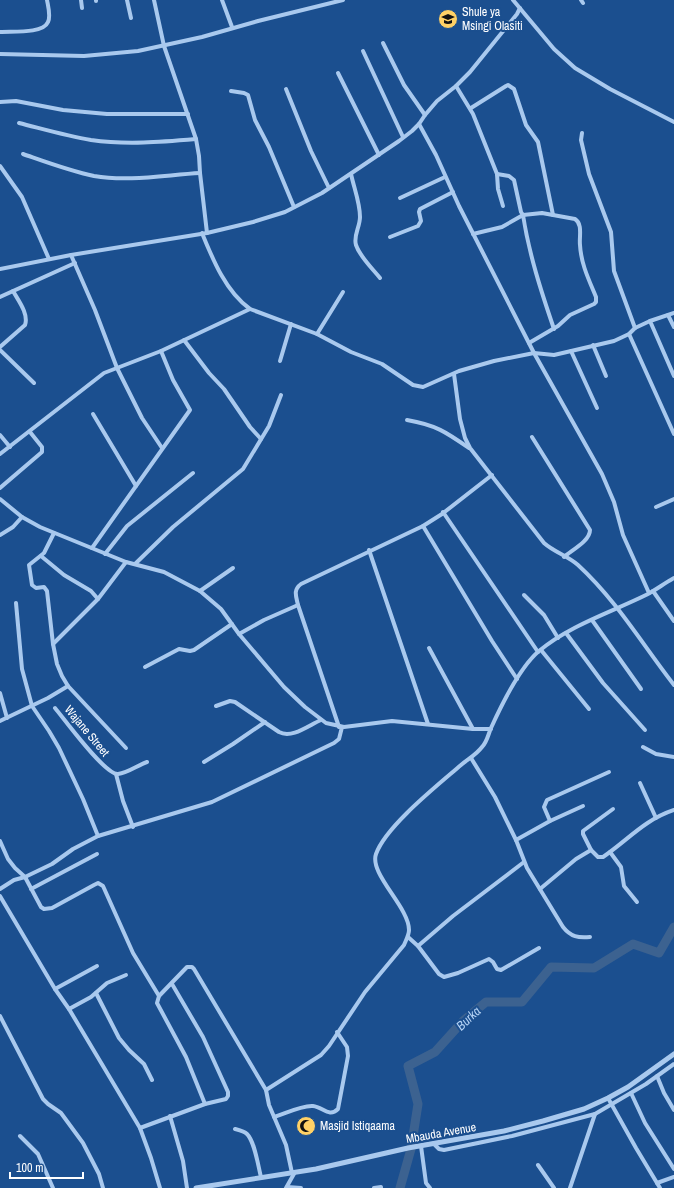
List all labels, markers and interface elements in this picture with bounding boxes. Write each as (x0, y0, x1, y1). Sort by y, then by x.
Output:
place label: Shule ya Msingi Olasiti (462, 4, 523, 34)
school or university icon: Shule ya Msingi Olasiti (437, 8, 459, 30)
street label: Wajane Street (61, 702, 113, 760)
water label: Burka (452, 1003, 484, 1034)
mosque icon: Masjid Istiqaama (295, 1115, 317, 1137)
place label: Masjid Istiqaama (320, 1118, 395, 1134)
street label: Mbauda Avenue (405, 1119, 477, 1147)
scale bar (10, 1154, 83, 1180)
text: 100 m (16, 1160, 43, 1176)

